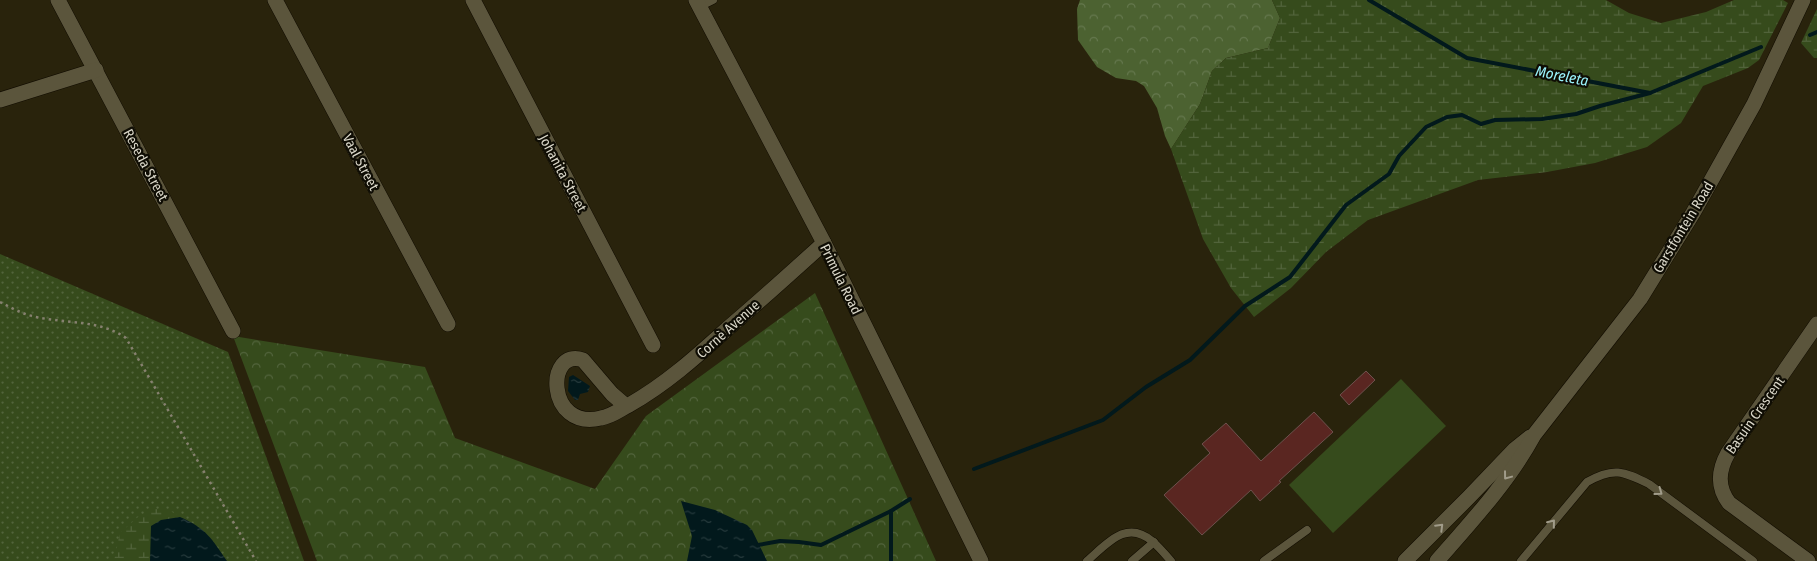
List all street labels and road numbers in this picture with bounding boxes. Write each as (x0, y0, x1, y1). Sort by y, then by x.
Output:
street label: Reseda Street (119, 126, 172, 205)
street label: Vaal Street (339, 131, 383, 194)
street label: Johanita Street (535, 132, 590, 215)
street label: Garstfontein Road (1649, 179, 1717, 276)
street label: Primula Road (816, 241, 865, 317)
street label: Cornè Avenue (693, 297, 763, 362)
street label: Basuin Crescent (1722, 373, 1789, 457)

